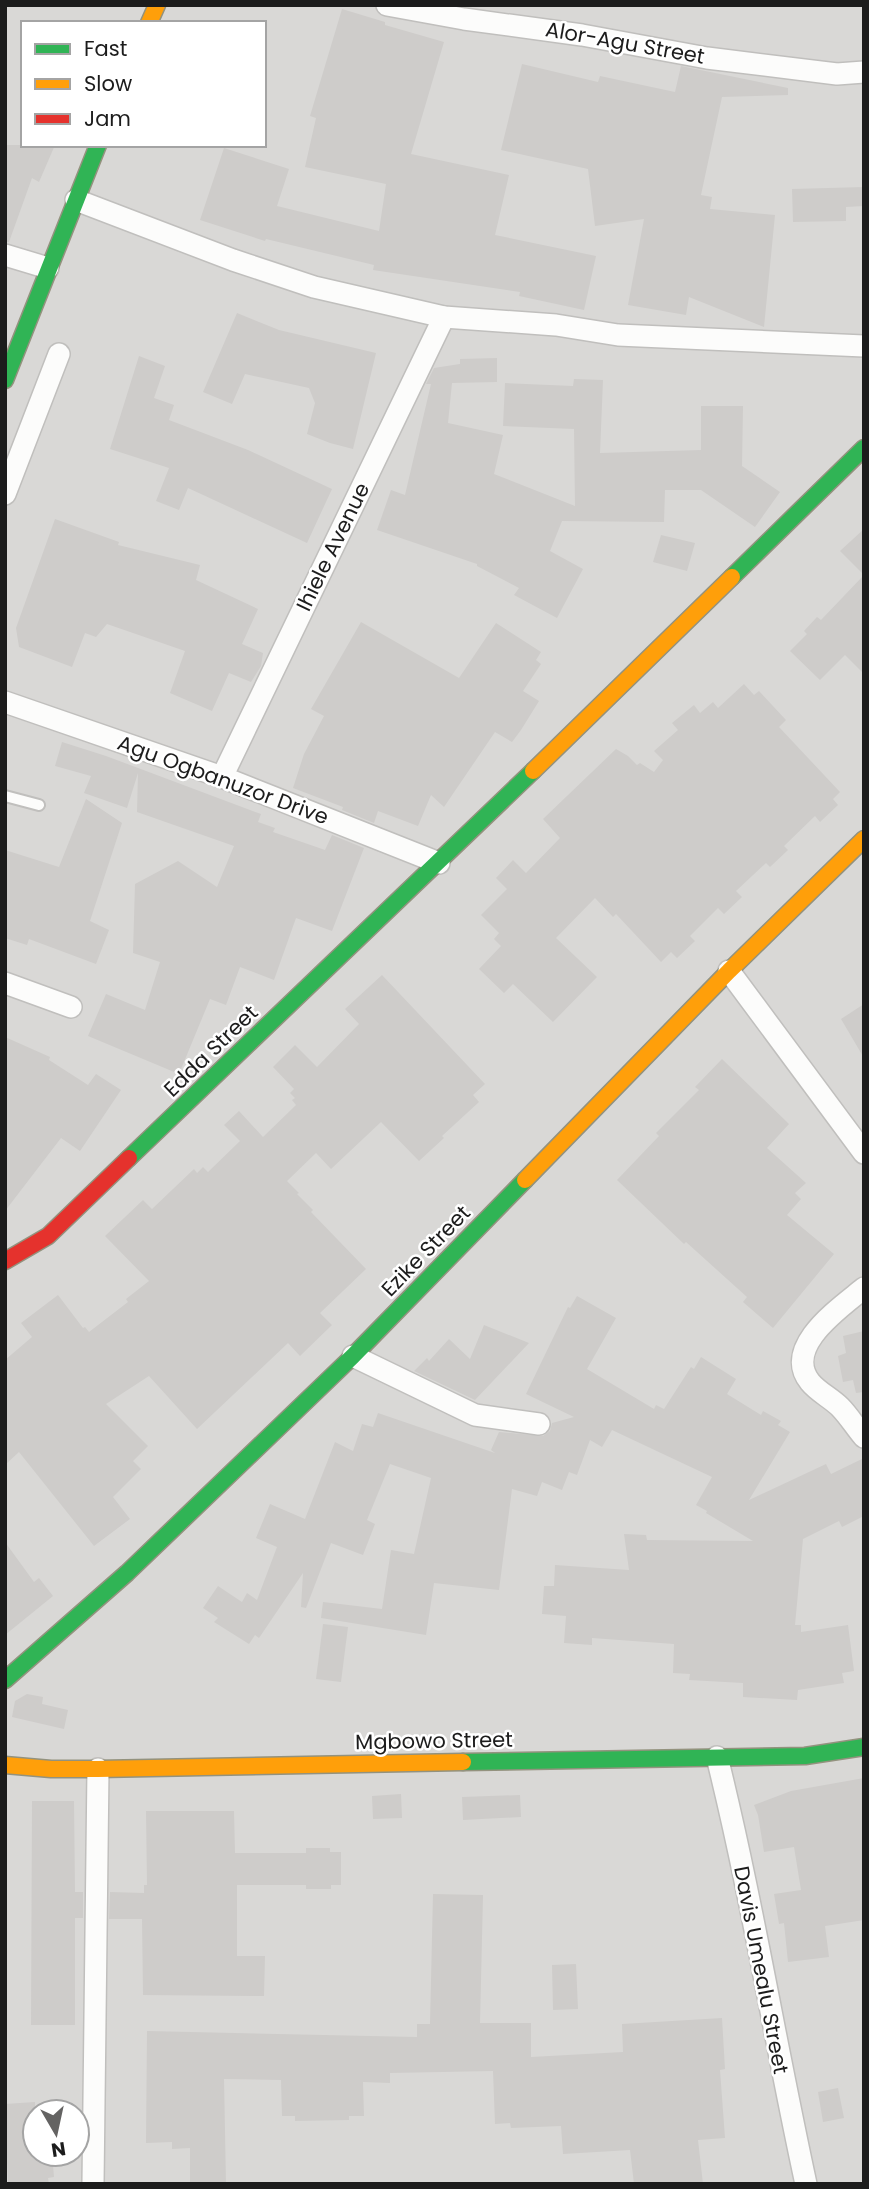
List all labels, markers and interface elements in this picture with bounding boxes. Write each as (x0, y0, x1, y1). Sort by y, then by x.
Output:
street label: Alor-Agu Street (543, 14, 707, 71)
legend (21, 21, 266, 147)
text: Fast (84, 34, 127, 63)
text: Slow (84, 69, 132, 98)
text: Jam (84, 104, 131, 133)
street label: Ihiele Avenue (289, 478, 376, 616)
street label: Agu Ogbanuzor Drive (114, 728, 333, 831)
street label: Edda Street (157, 998, 264, 1103)
street label: Ezike Street (375, 1199, 477, 1303)
street label: Mgbowo Street (355, 1725, 513, 1756)
street label: Davis Umealu Street (727, 1863, 796, 2076)
north arrow (21, 2098, 91, 2168)
text: N (49, 2135, 68, 2164)

